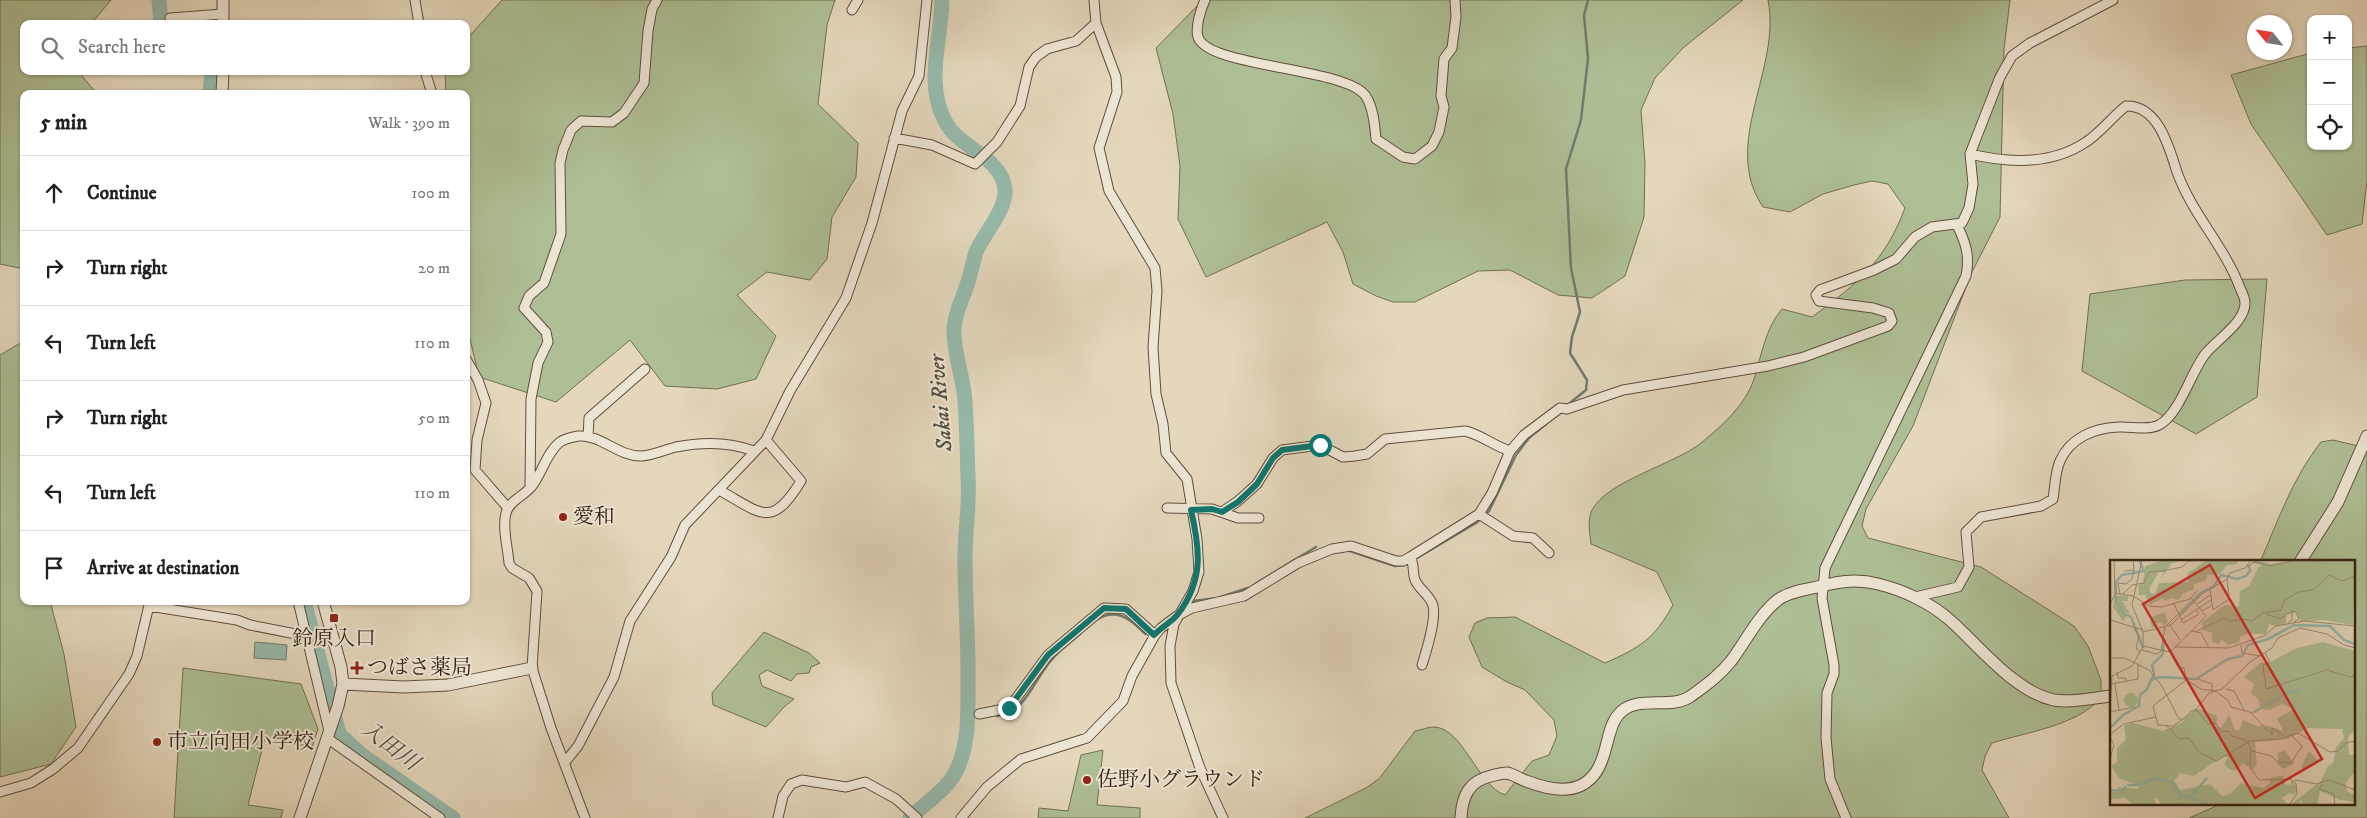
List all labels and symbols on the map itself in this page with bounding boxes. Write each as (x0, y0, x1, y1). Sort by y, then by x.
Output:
north arrow (2247, 15, 2292, 60)
water label: Sakai River (923, 351, 959, 454)
route start (1309, 434, 1332, 457)
place label: 愛和 (573, 504, 615, 530)
marker: 愛和 (557, 511, 569, 523)
inset map (2110, 560, 2354, 806)
marker: 鈴原入口 (328, 612, 340, 624)
place label: 鈴原入口 (292, 626, 376, 652)
place label: つばさ薬局 (367, 655, 472, 681)
marker: つばさ薬局 (351, 662, 363, 674)
route end (998, 697, 1021, 720)
water label: 入田川 (356, 715, 426, 778)
place label: 市立向田小学校 (167, 729, 314, 755)
marker: 市立向田小学校 (151, 736, 163, 748)
place label: 佐野小グラウンド (1097, 767, 1265, 793)
marker: 佐野小グラウンド (1081, 774, 1093, 786)

